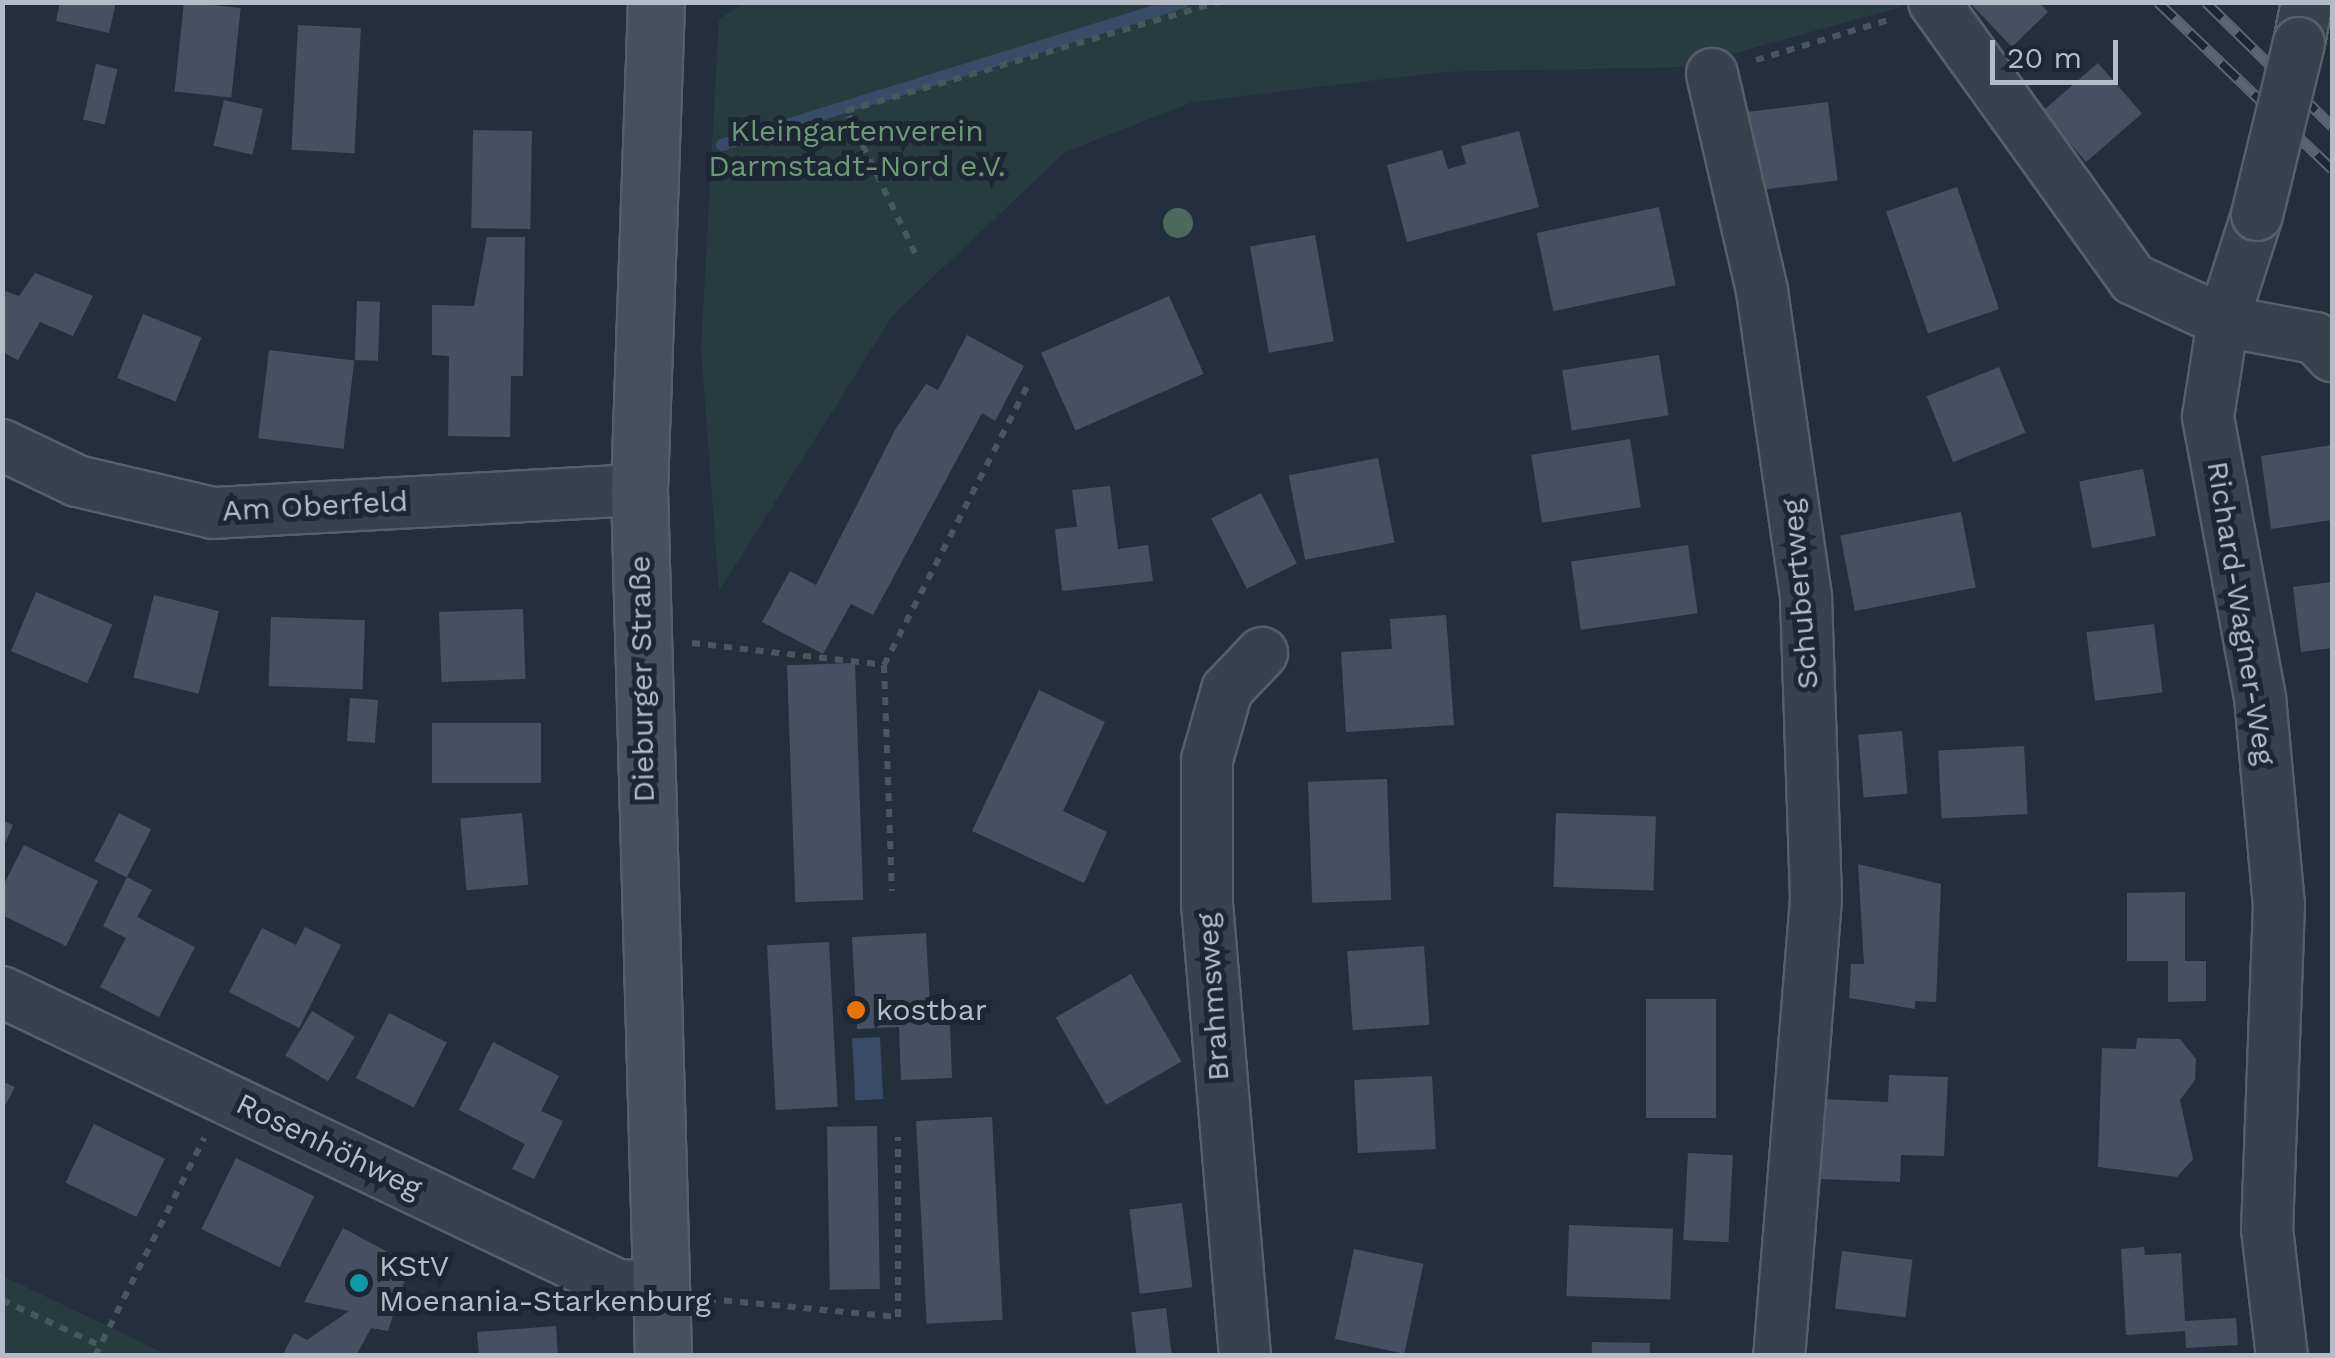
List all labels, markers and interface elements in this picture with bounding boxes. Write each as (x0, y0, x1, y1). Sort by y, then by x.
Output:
scale bar (1995, 20, 2122, 82)
text: 20 m (2007, 40, 2082, 75)
park label: Kleingartenverein Darmstadt-Nord e.V. (708, 113, 1006, 184)
street label: Richard-Wagner-Weg (2199, 459, 2283, 767)
street label: Am Oberfeld (221, 483, 409, 529)
street label: Schubertweg (1774, 497, 1826, 691)
street label: Dieburger Straße (622, 555, 662, 803)
street label: Brahmsweg (1189, 912, 1237, 1082)
place label: kostbar (876, 992, 987, 1028)
marker: kostbar (845, 999, 867, 1021)
street label: Rosenhöhweg (230, 1086, 428, 1206)
place label: KStV Moenania-Starkenburg (379, 1248, 711, 1318)
marker: KStV Moenania-Starkenburg (348, 1272, 370, 1294)

